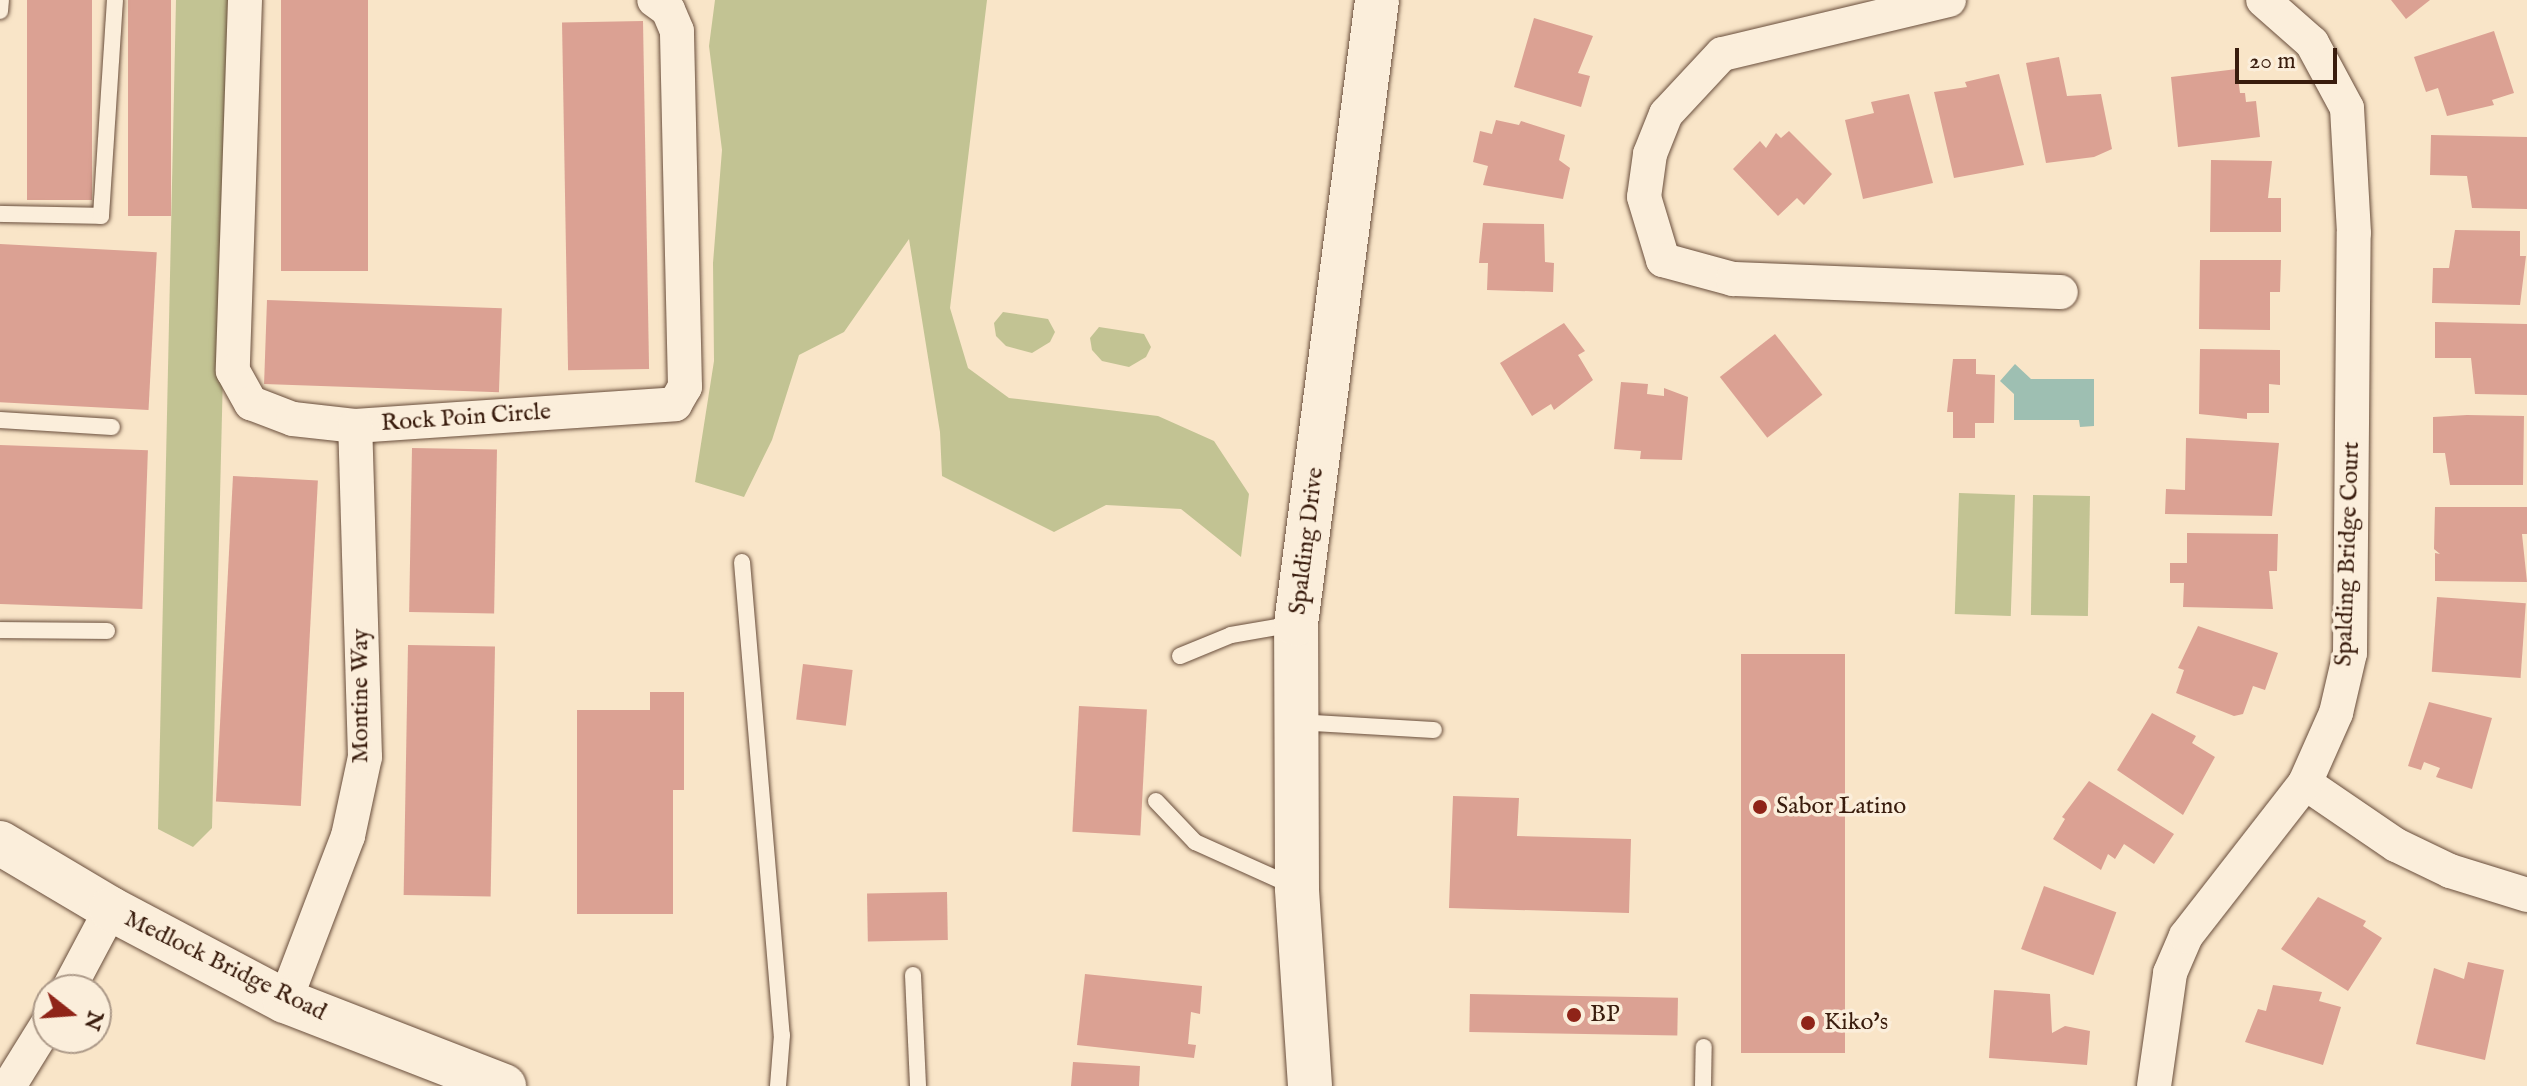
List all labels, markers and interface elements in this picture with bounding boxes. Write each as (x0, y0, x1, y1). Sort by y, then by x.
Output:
scale bar (2239, 32, 2341, 82)
text: 20 m (2249, 46, 2296, 77)
street label: Rock Poin Circle (380, 398, 552, 438)
street label: Spalding Bridge Court (2330, 441, 2366, 667)
street label: Spalding Drive (1284, 466, 1330, 616)
street label: Montine Way (347, 629, 375, 763)
place label: Sabor Latino (1776, 793, 1906, 821)
marker: Sabor Latino (1751, 798, 1769, 816)
street label: Medlock Bridge Road (119, 905, 331, 1027)
north arrow (32, 974, 112, 1054)
place label: BP (1590, 1001, 1620, 1029)
marker: BP (1565, 1006, 1583, 1024)
text: N (77, 1007, 109, 1034)
place label: Kiko's (1824, 1009, 1888, 1037)
marker: Kiko's (1799, 1014, 1817, 1032)

